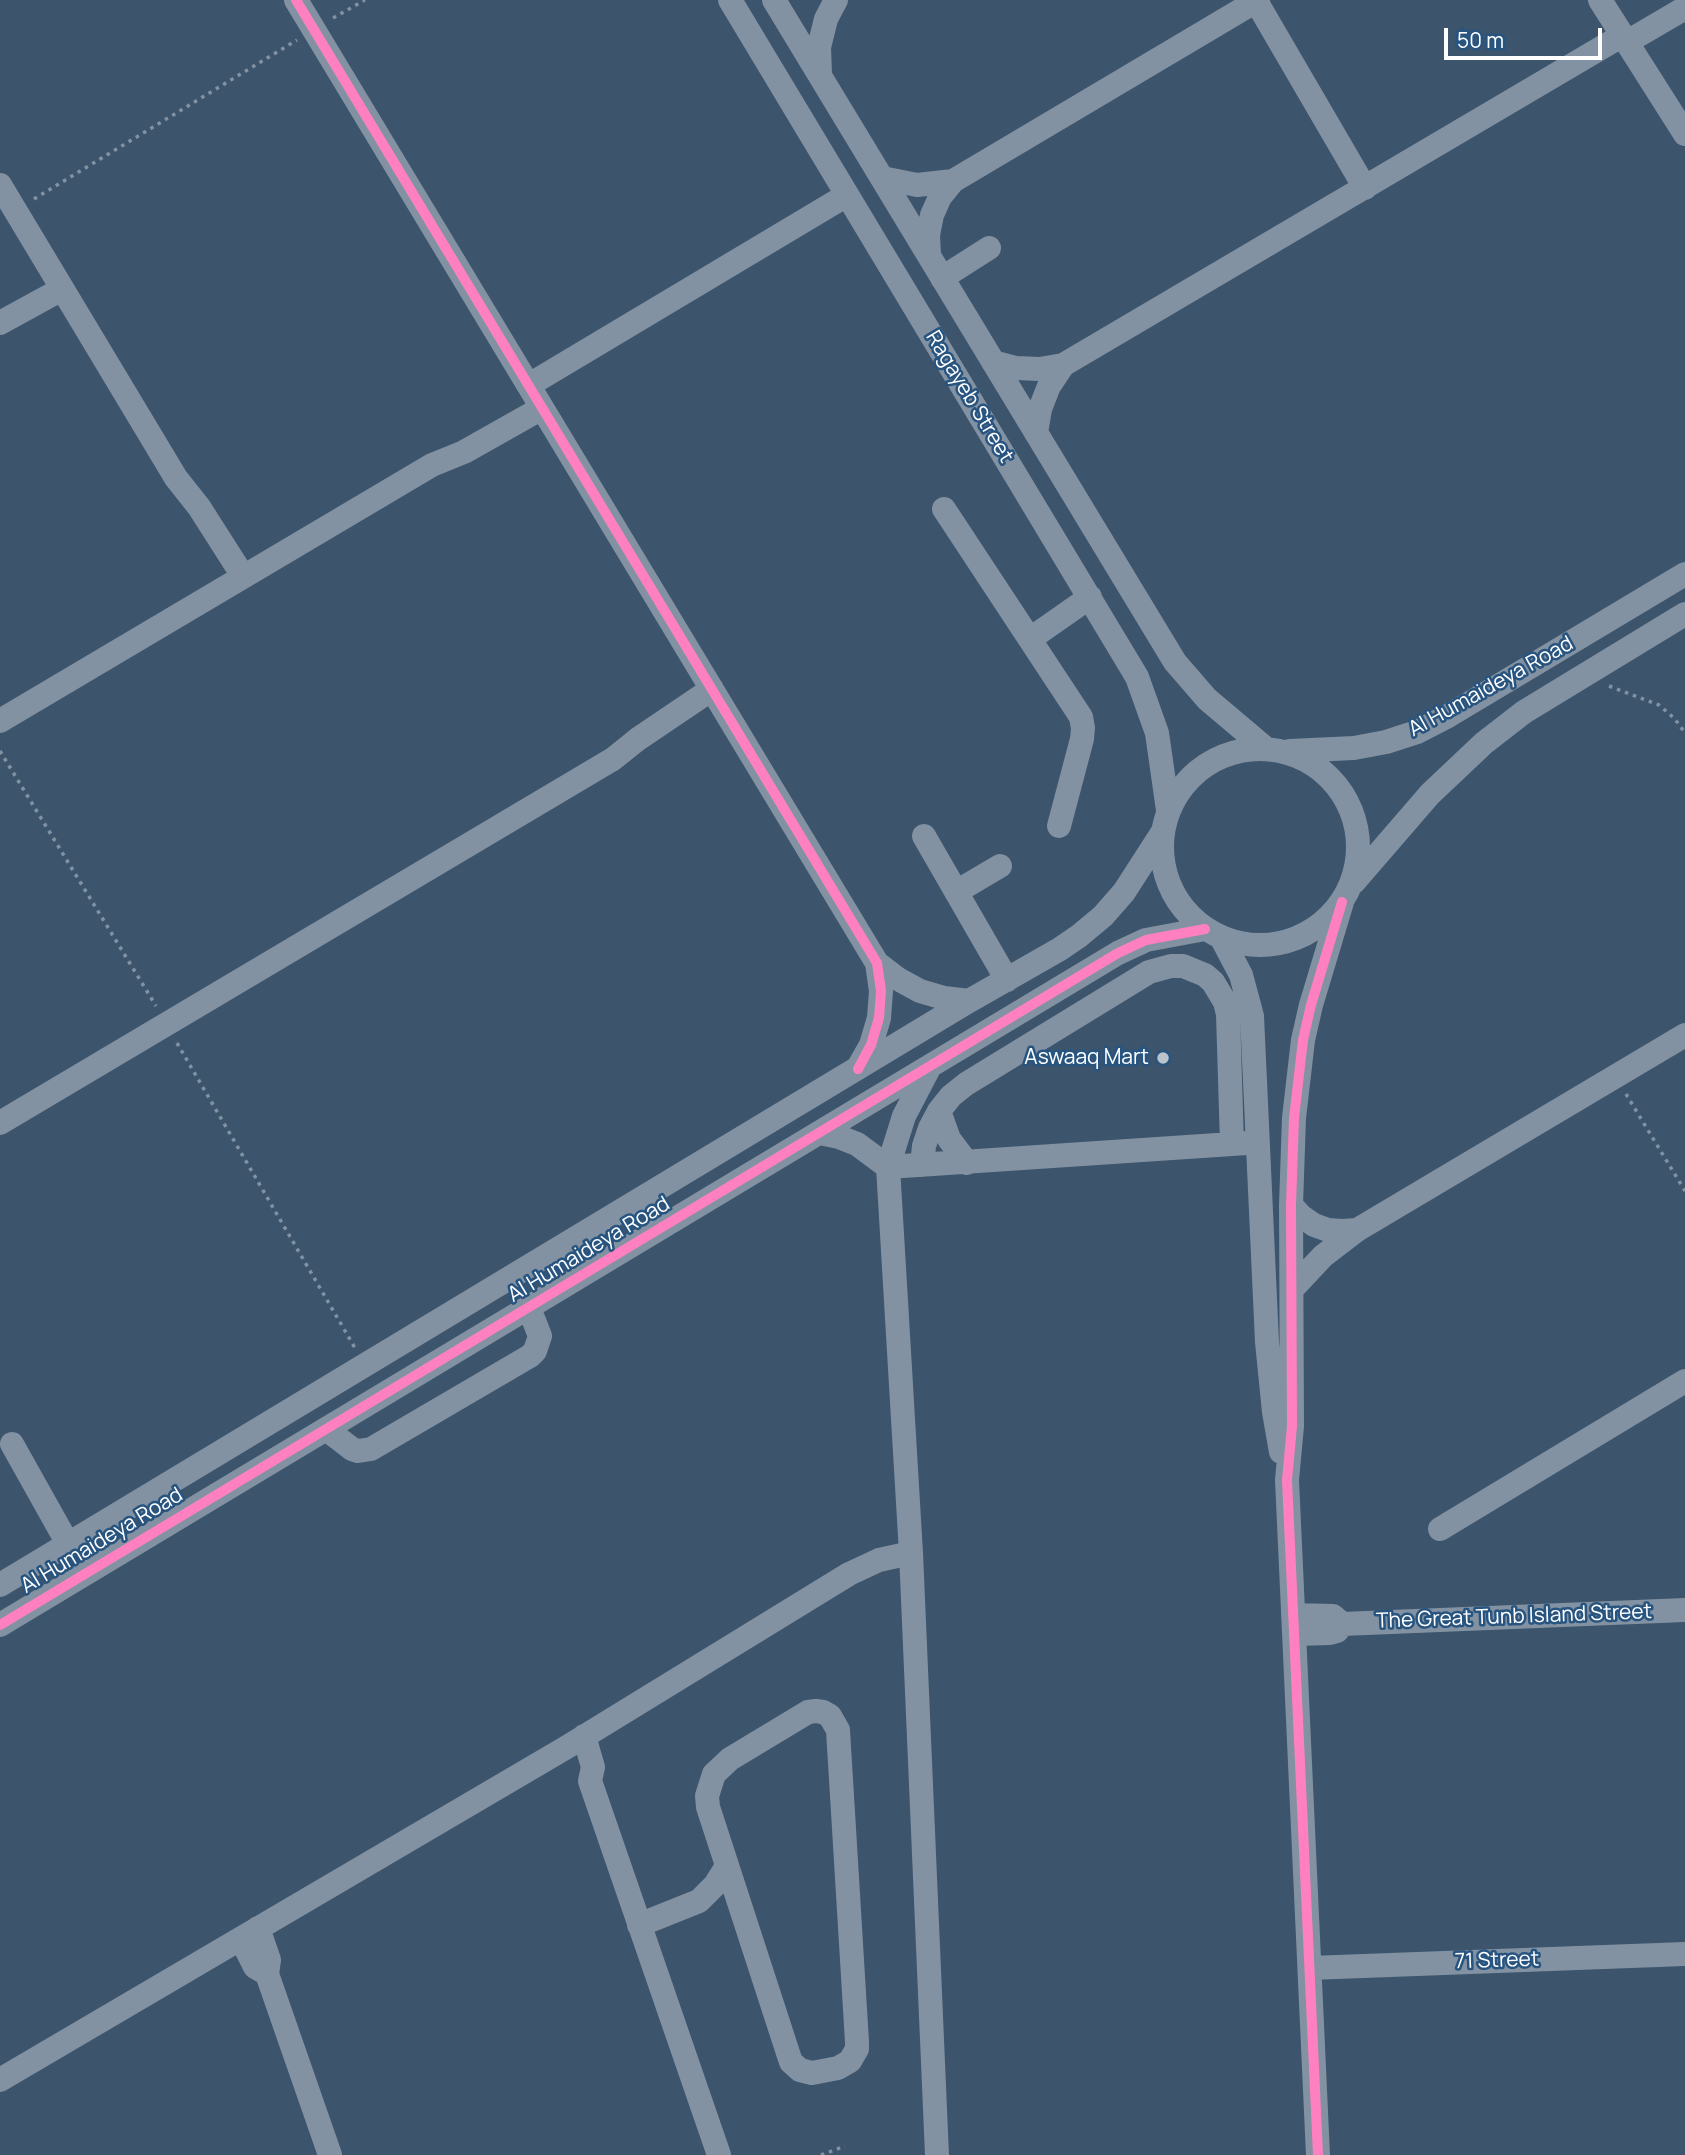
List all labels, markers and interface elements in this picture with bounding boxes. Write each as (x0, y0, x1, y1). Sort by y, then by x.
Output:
scale bar (1447, 14, 1604, 58)
text: 50 m (1457, 26, 1504, 54)
street label: Ragayeb Street (920, 326, 1018, 468)
street label: Al Humaideya Road (1404, 631, 1578, 743)
place label: Aswaaq Mart (1024, 1045, 1149, 1071)
marker: Aswaaq Mart (1155, 1050, 1171, 1066)
street label: Al Humaideya Road (503, 1192, 675, 1308)
street label: Al Humaideya Road (16, 1483, 188, 1599)
street label: The Great Tunb Island Street (1376, 1600, 1652, 1634)
street label: 71 Street (1454, 1947, 1540, 1975)

